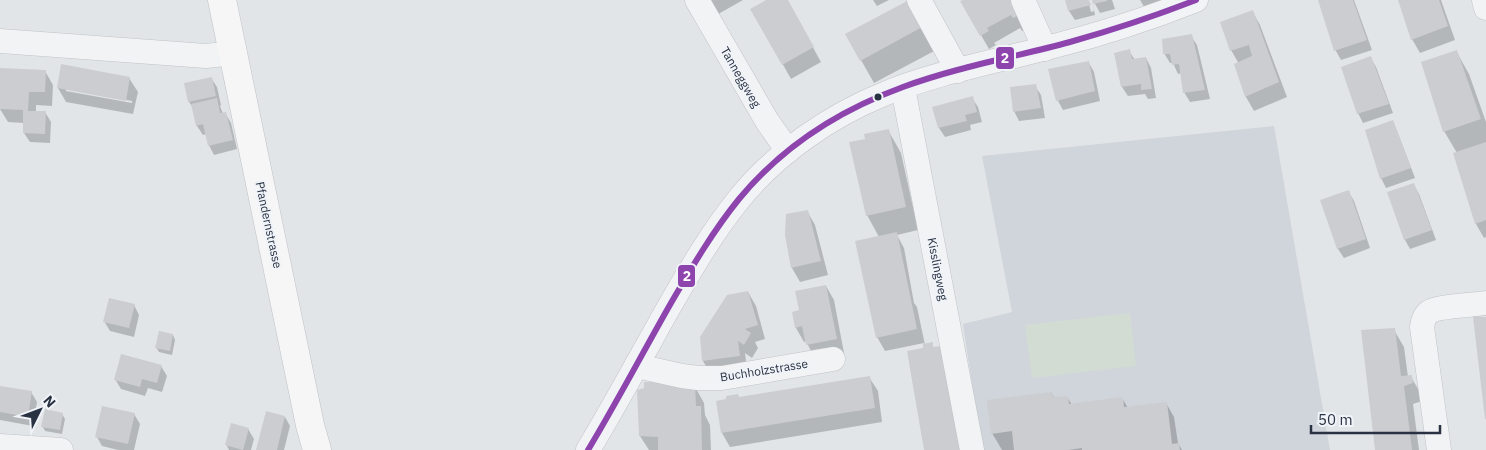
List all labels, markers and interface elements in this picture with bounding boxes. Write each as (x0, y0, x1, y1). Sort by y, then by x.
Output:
street label: Tanneggweg (718, 44, 765, 111)
line badge: 2 (995, 46, 1015, 70)
text: 2 (1001, 49, 1009, 67)
unlabelled marker (873, 92, 883, 102)
street label: Pfandernstrasse (253, 180, 286, 270)
street label: Kisslingweg (925, 236, 952, 302)
line badge: 2 (677, 264, 696, 288)
text: 2 (683, 267, 691, 285)
street label: Buchholzstrasse (719, 356, 809, 384)
north arrow (15, 385, 65, 435)
text: N (40, 392, 60, 411)
scale bar (1311, 402, 1440, 434)
text: 50 m (1318, 410, 1353, 429)

